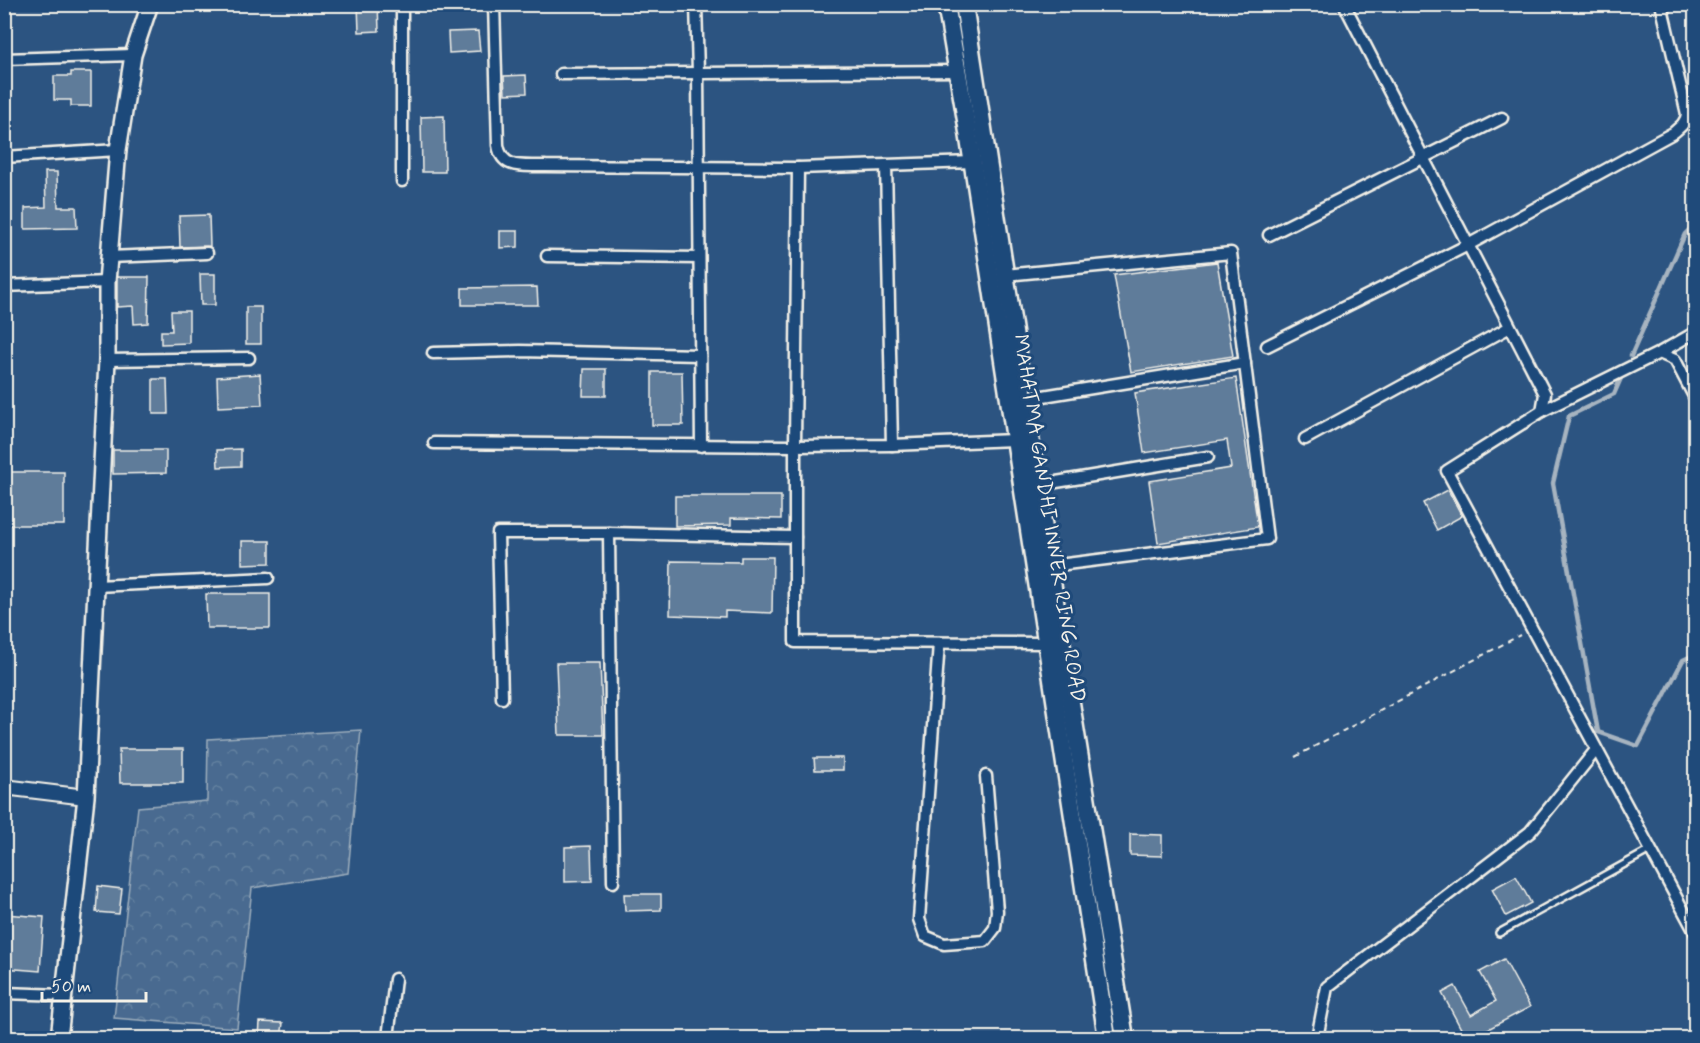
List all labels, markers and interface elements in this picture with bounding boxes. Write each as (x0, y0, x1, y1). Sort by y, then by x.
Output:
street label: MAHATMA GANDHI INNER RING ROAD (1006, 332, 1092, 704)
scale bar (42, 965, 146, 1003)
text: 50 m (51, 975, 91, 999)

